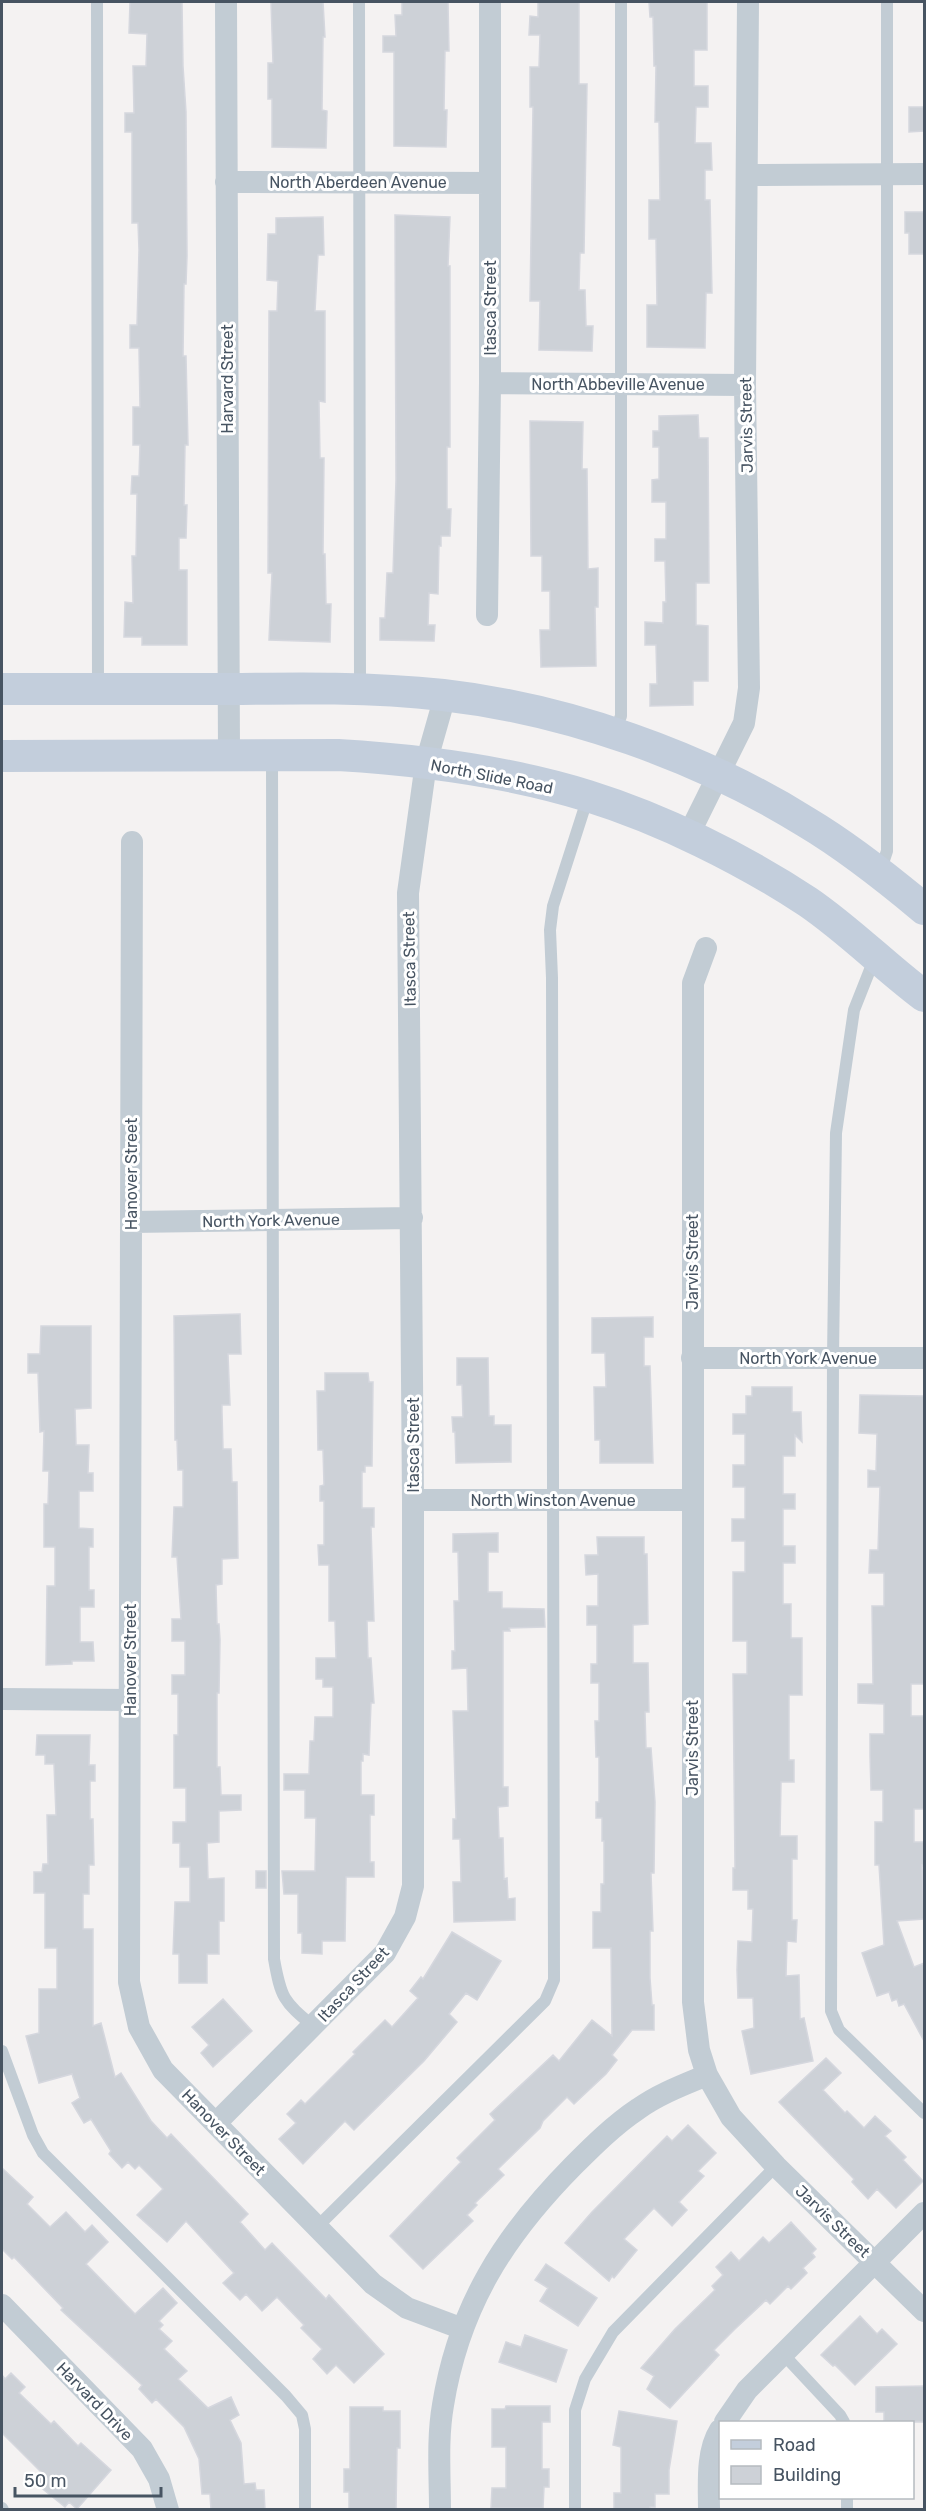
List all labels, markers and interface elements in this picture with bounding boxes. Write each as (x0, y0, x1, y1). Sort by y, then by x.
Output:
street label: North Aberdeen Avenue (269, 173, 447, 192)
street label: Itasca Street (481, 260, 500, 356)
street label: Harvard Street (218, 324, 237, 434)
street label: North Abbeville Avenue (531, 375, 705, 394)
street label: Jarvis Street (736, 377, 757, 473)
street label: North Slide Road (429, 755, 555, 798)
street label: Itasca Street (399, 911, 420, 1007)
street label: Hanover Street (122, 1118, 141, 1230)
street label: North York Avenue (202, 1210, 340, 1231)
street label: Jarvis Street (683, 1214, 702, 1310)
street label: North York Avenue (739, 1349, 877, 1368)
street label: Itasca Street (404, 1397, 423, 1493)
street label: North Winston Avenue (470, 1491, 636, 1510)
street label: Hanover Street (121, 1604, 140, 1716)
street label: Jarvis Street (683, 1700, 702, 1796)
street label: Itasca Street (314, 1943, 393, 2026)
street label: Hanover Street (178, 2085, 269, 2179)
street label: Jarvis Street (791, 2181, 874, 2262)
street label: Harvard Drive (53, 2358, 137, 2444)
legend (719, 2421, 914, 2499)
text: Road (773, 2434, 816, 2456)
scale bar (15, 2460, 160, 2498)
text: Building (773, 2464, 841, 2486)
text: 50 m (24, 2470, 67, 2492)

